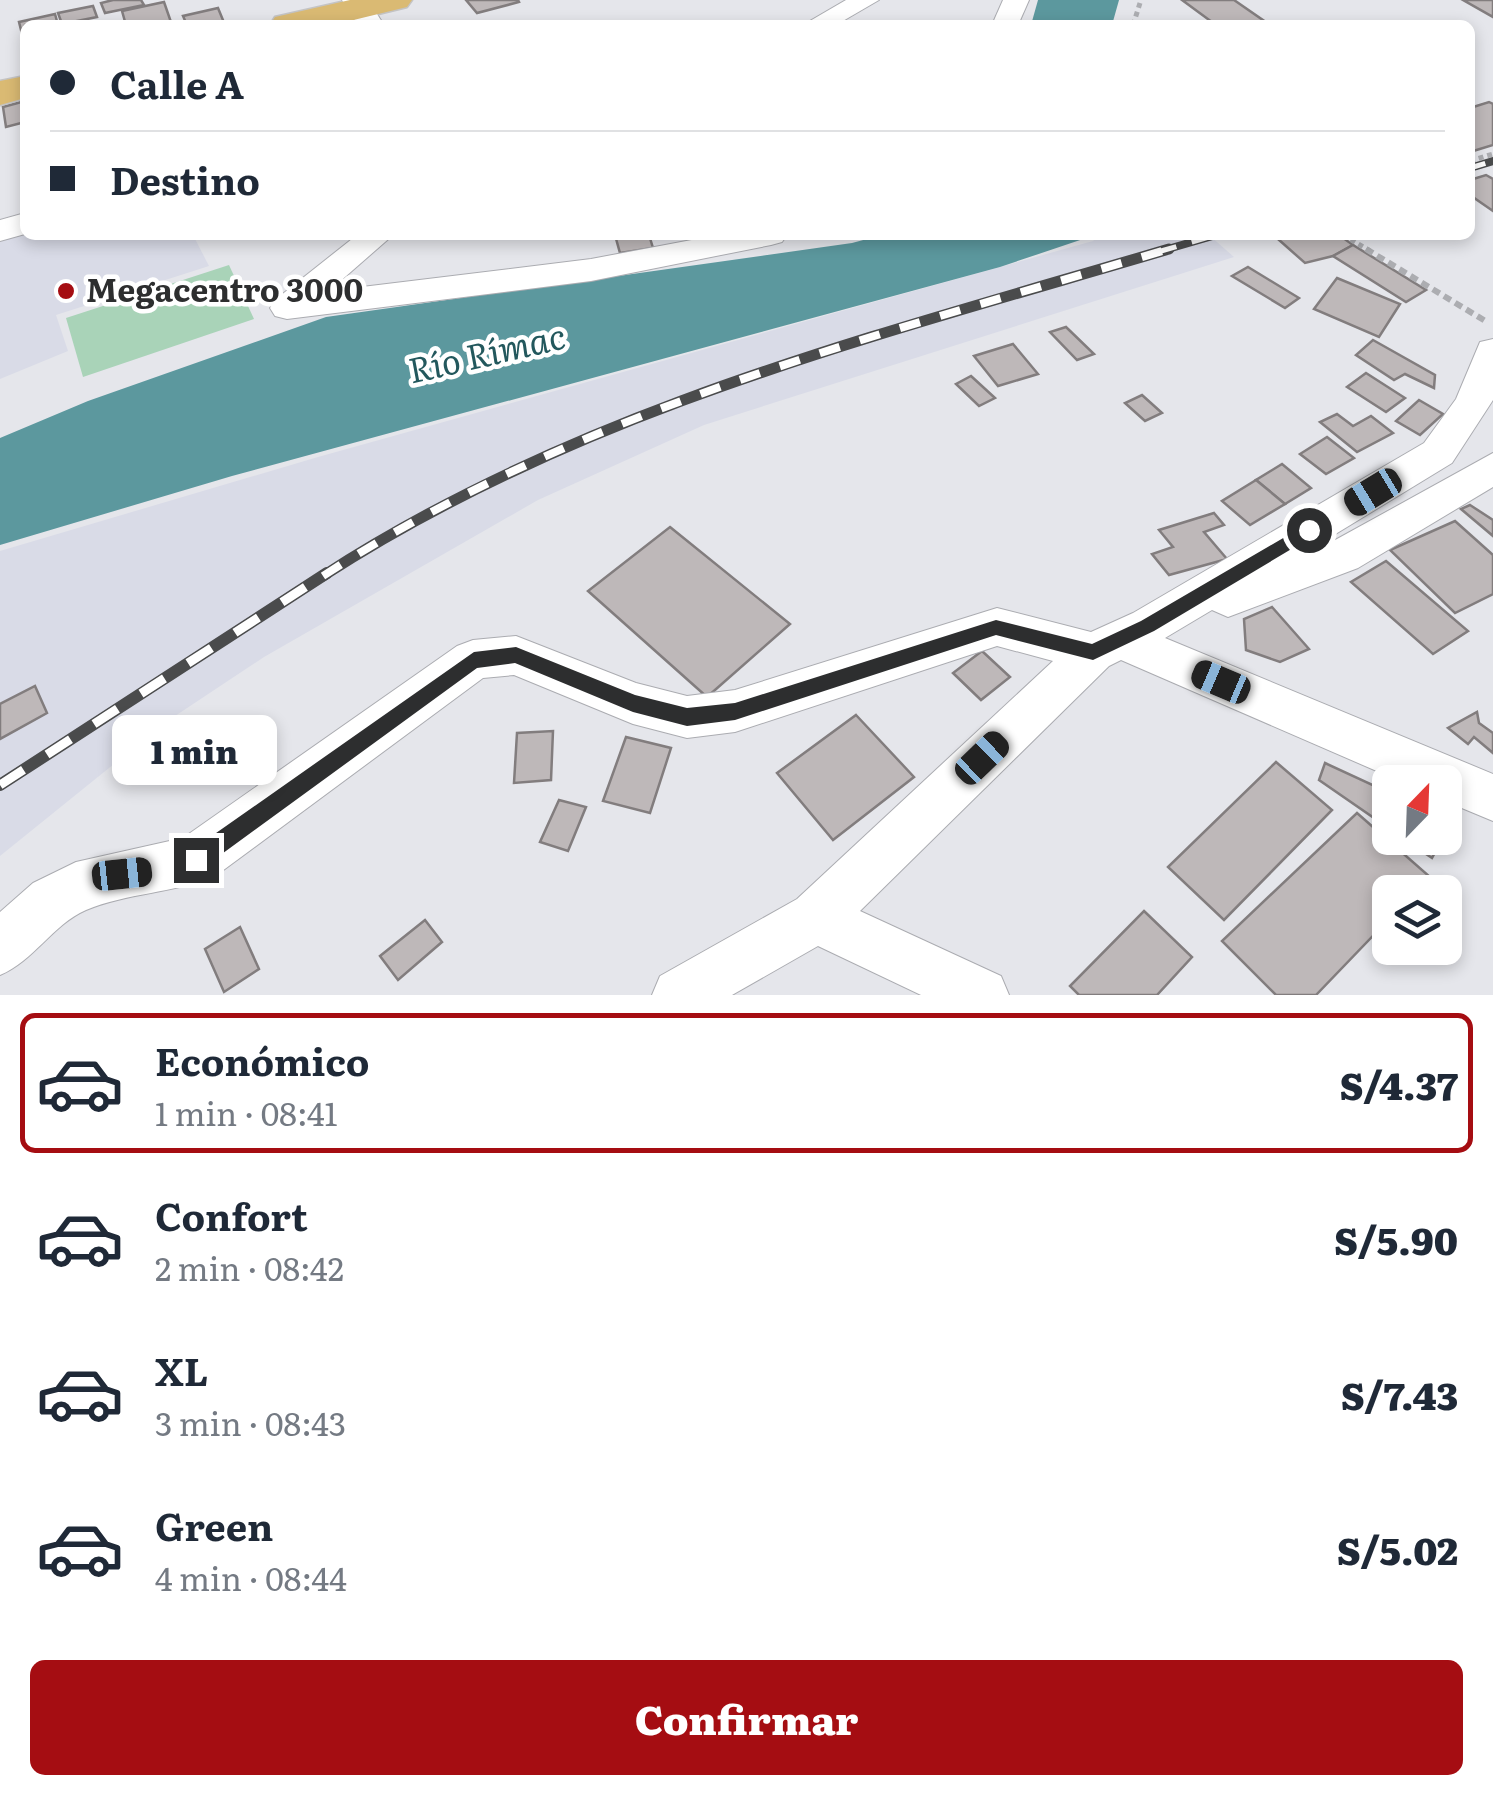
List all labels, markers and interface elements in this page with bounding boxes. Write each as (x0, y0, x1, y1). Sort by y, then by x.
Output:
text: Calle A (110, 54, 244, 111)
text: Destino (110, 150, 260, 207)
place label: Megacentro 3000 (86, 264, 363, 312)
marker: Megacentro 3000 (55, 280, 77, 302)
water label: Río Rímac (402, 308, 570, 394)
car (1340, 464, 1406, 520)
route start (1287, 508, 1332, 553)
car (1188, 656, 1254, 708)
callout: 1 min (114, 715, 278, 785)
text: 1 min (151, 726, 238, 774)
car (950, 726, 1014, 790)
north arrow (1372, 765, 1462, 855)
map controls (1372, 765, 1462, 965)
route end (174, 838, 219, 883)
car (91, 856, 153, 892)
button: layers (1372, 875, 1462, 965)
text: Económico (155, 1031, 370, 1088)
icon: car (35, 1038, 125, 1128)
text: S/4.37 (1340, 1055, 1458, 1112)
text: 1 min · 08:41 (155, 1088, 338, 1136)
text: Confort (155, 1186, 308, 1243)
icon: car (35, 1193, 125, 1283)
text: S/5.90 (1334, 1210, 1458, 1267)
text: 2 min · 08:42 (155, 1243, 344, 1291)
text: XL (155, 1341, 208, 1398)
icon: car (35, 1348, 125, 1438)
text: S/7.43 (1341, 1365, 1458, 1422)
text: 3 min · 08:43 (155, 1398, 346, 1446)
text: Green (155, 1496, 273, 1553)
icon: car (35, 1503, 125, 1593)
text: S/5.02 (1337, 1520, 1458, 1577)
text: 4 min · 08:44 (155, 1553, 347, 1601)
button: Confirmar (30, 1660, 1463, 1775)

